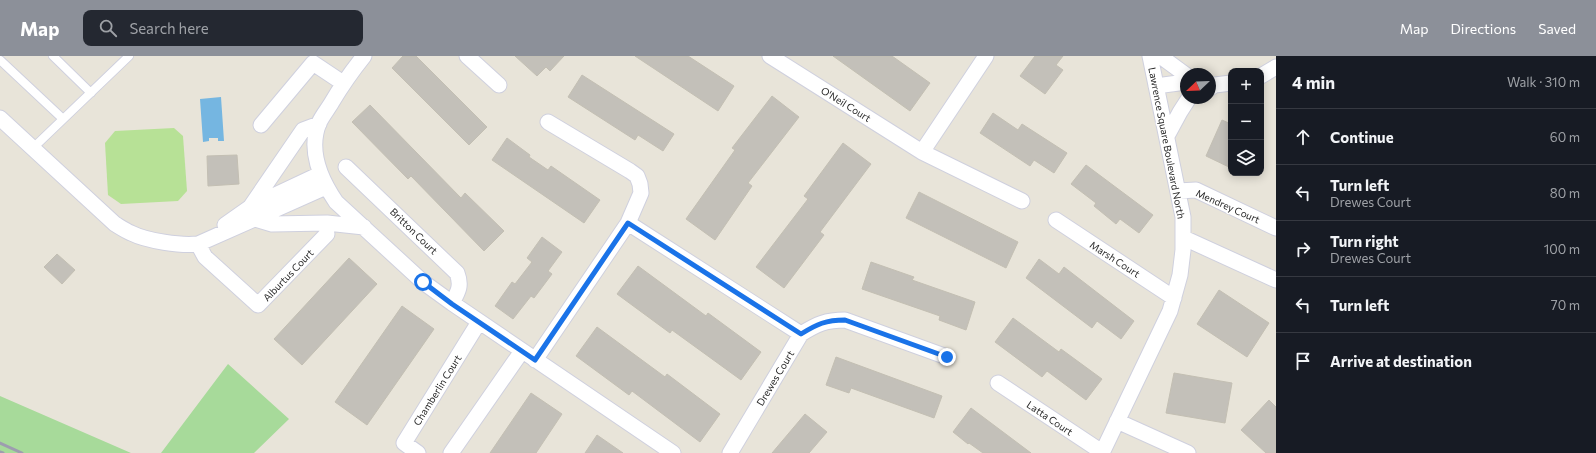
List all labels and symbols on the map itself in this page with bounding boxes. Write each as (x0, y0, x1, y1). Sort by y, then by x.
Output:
street label: Lawrence Square Boulevard North (1146, 66, 1188, 220)
north arrow (1180, 68, 1216, 104)
street label: O'Neil Court (819, 84, 873, 124)
street label: Mendrey Court (1194, 187, 1262, 225)
street label: Britton Court (388, 205, 440, 257)
street label: Marsh Court (1088, 238, 1142, 280)
street label: Alburtus Court (260, 247, 316, 303)
route start (414, 273, 432, 291)
street label: Drewes Court (754, 348, 796, 408)
route end (938, 348, 956, 366)
street label: Chamberlin Court (410, 352, 464, 428)
street label: Latta Court (1025, 398, 1075, 438)

